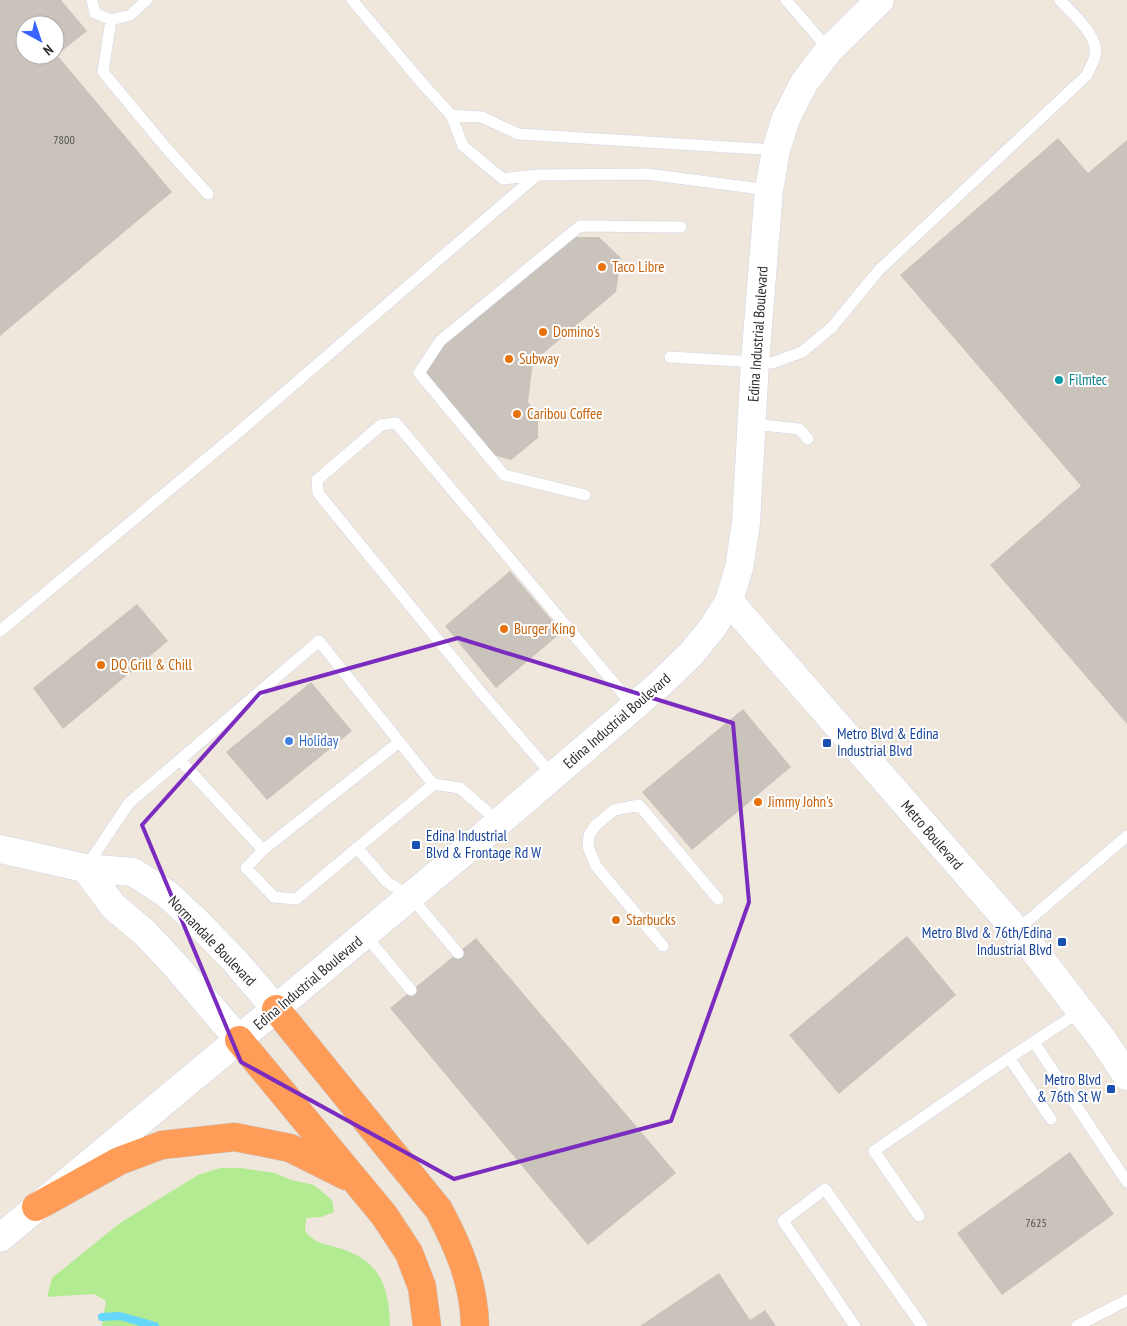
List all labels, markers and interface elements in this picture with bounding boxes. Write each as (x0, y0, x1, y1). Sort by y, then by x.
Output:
north arrow (15, 15, 65, 65)
text: N (40, 41, 57, 59)
house number: 7800 (53, 132, 75, 147)
place label: Taco Libre (612, 257, 664, 276)
marker: Taco Libre (596, 261, 608, 273)
street label: Edina Industrial Boulevard (743, 265, 772, 403)
place label: Domino's (553, 322, 600, 341)
marker: Domino's (537, 326, 549, 338)
place label: Subway (519, 349, 559, 368)
marker: Subway (503, 353, 515, 365)
place label: Filmtec (1069, 370, 1108, 389)
marker: Filmtec (1053, 374, 1065, 386)
place label: Caribou Coffee (527, 404, 602, 423)
marker: Caribou Coffee (511, 408, 523, 420)
place label: Burger King (514, 619, 575, 638)
marker: Burger King (498, 623, 510, 635)
place label: DQ Grill & Chill (111, 655, 192, 674)
marker: DQ Grill & Chill (95, 659, 107, 671)
street label: Edina Industrial Boulevard (559, 669, 674, 772)
place label: Metro Blvd & Edina Industrial Blvd (837, 724, 939, 760)
place label: Holiday (299, 731, 339, 750)
marker: Holiday (283, 735, 295, 747)
marker: Metro Blvd & Edina Industrial Blvd (821, 737, 833, 749)
place label: Jimmy John's (767, 792, 833, 811)
marker: Jimmy John's (752, 796, 764, 808)
street label: Metro Boulevard (897, 796, 968, 873)
place label: Edina Industrial Blvd & Frontage Rd W (426, 826, 541, 862)
marker: Edina Industrial Blvd & Frontage Rd W (410, 839, 422, 851)
street label: Normandale Boulevard (164, 892, 260, 990)
place label: Starbucks (626, 910, 676, 929)
marker: Starbucks (610, 914, 622, 926)
place label: Metro Blvd & 76th/Edina Industrial Blvd (922, 923, 1052, 959)
street label: Edina Industrial Boulevard (249, 932, 366, 1034)
marker: Metro Blvd & 76th/Edina Industrial Blvd (1056, 936, 1068, 948)
place label: Metro Blvd & 76th St W (1037, 1070, 1101, 1106)
marker: Metro Blvd & 76th St W (1105, 1083, 1117, 1095)
house number: 7625 (1025, 1215, 1047, 1230)

